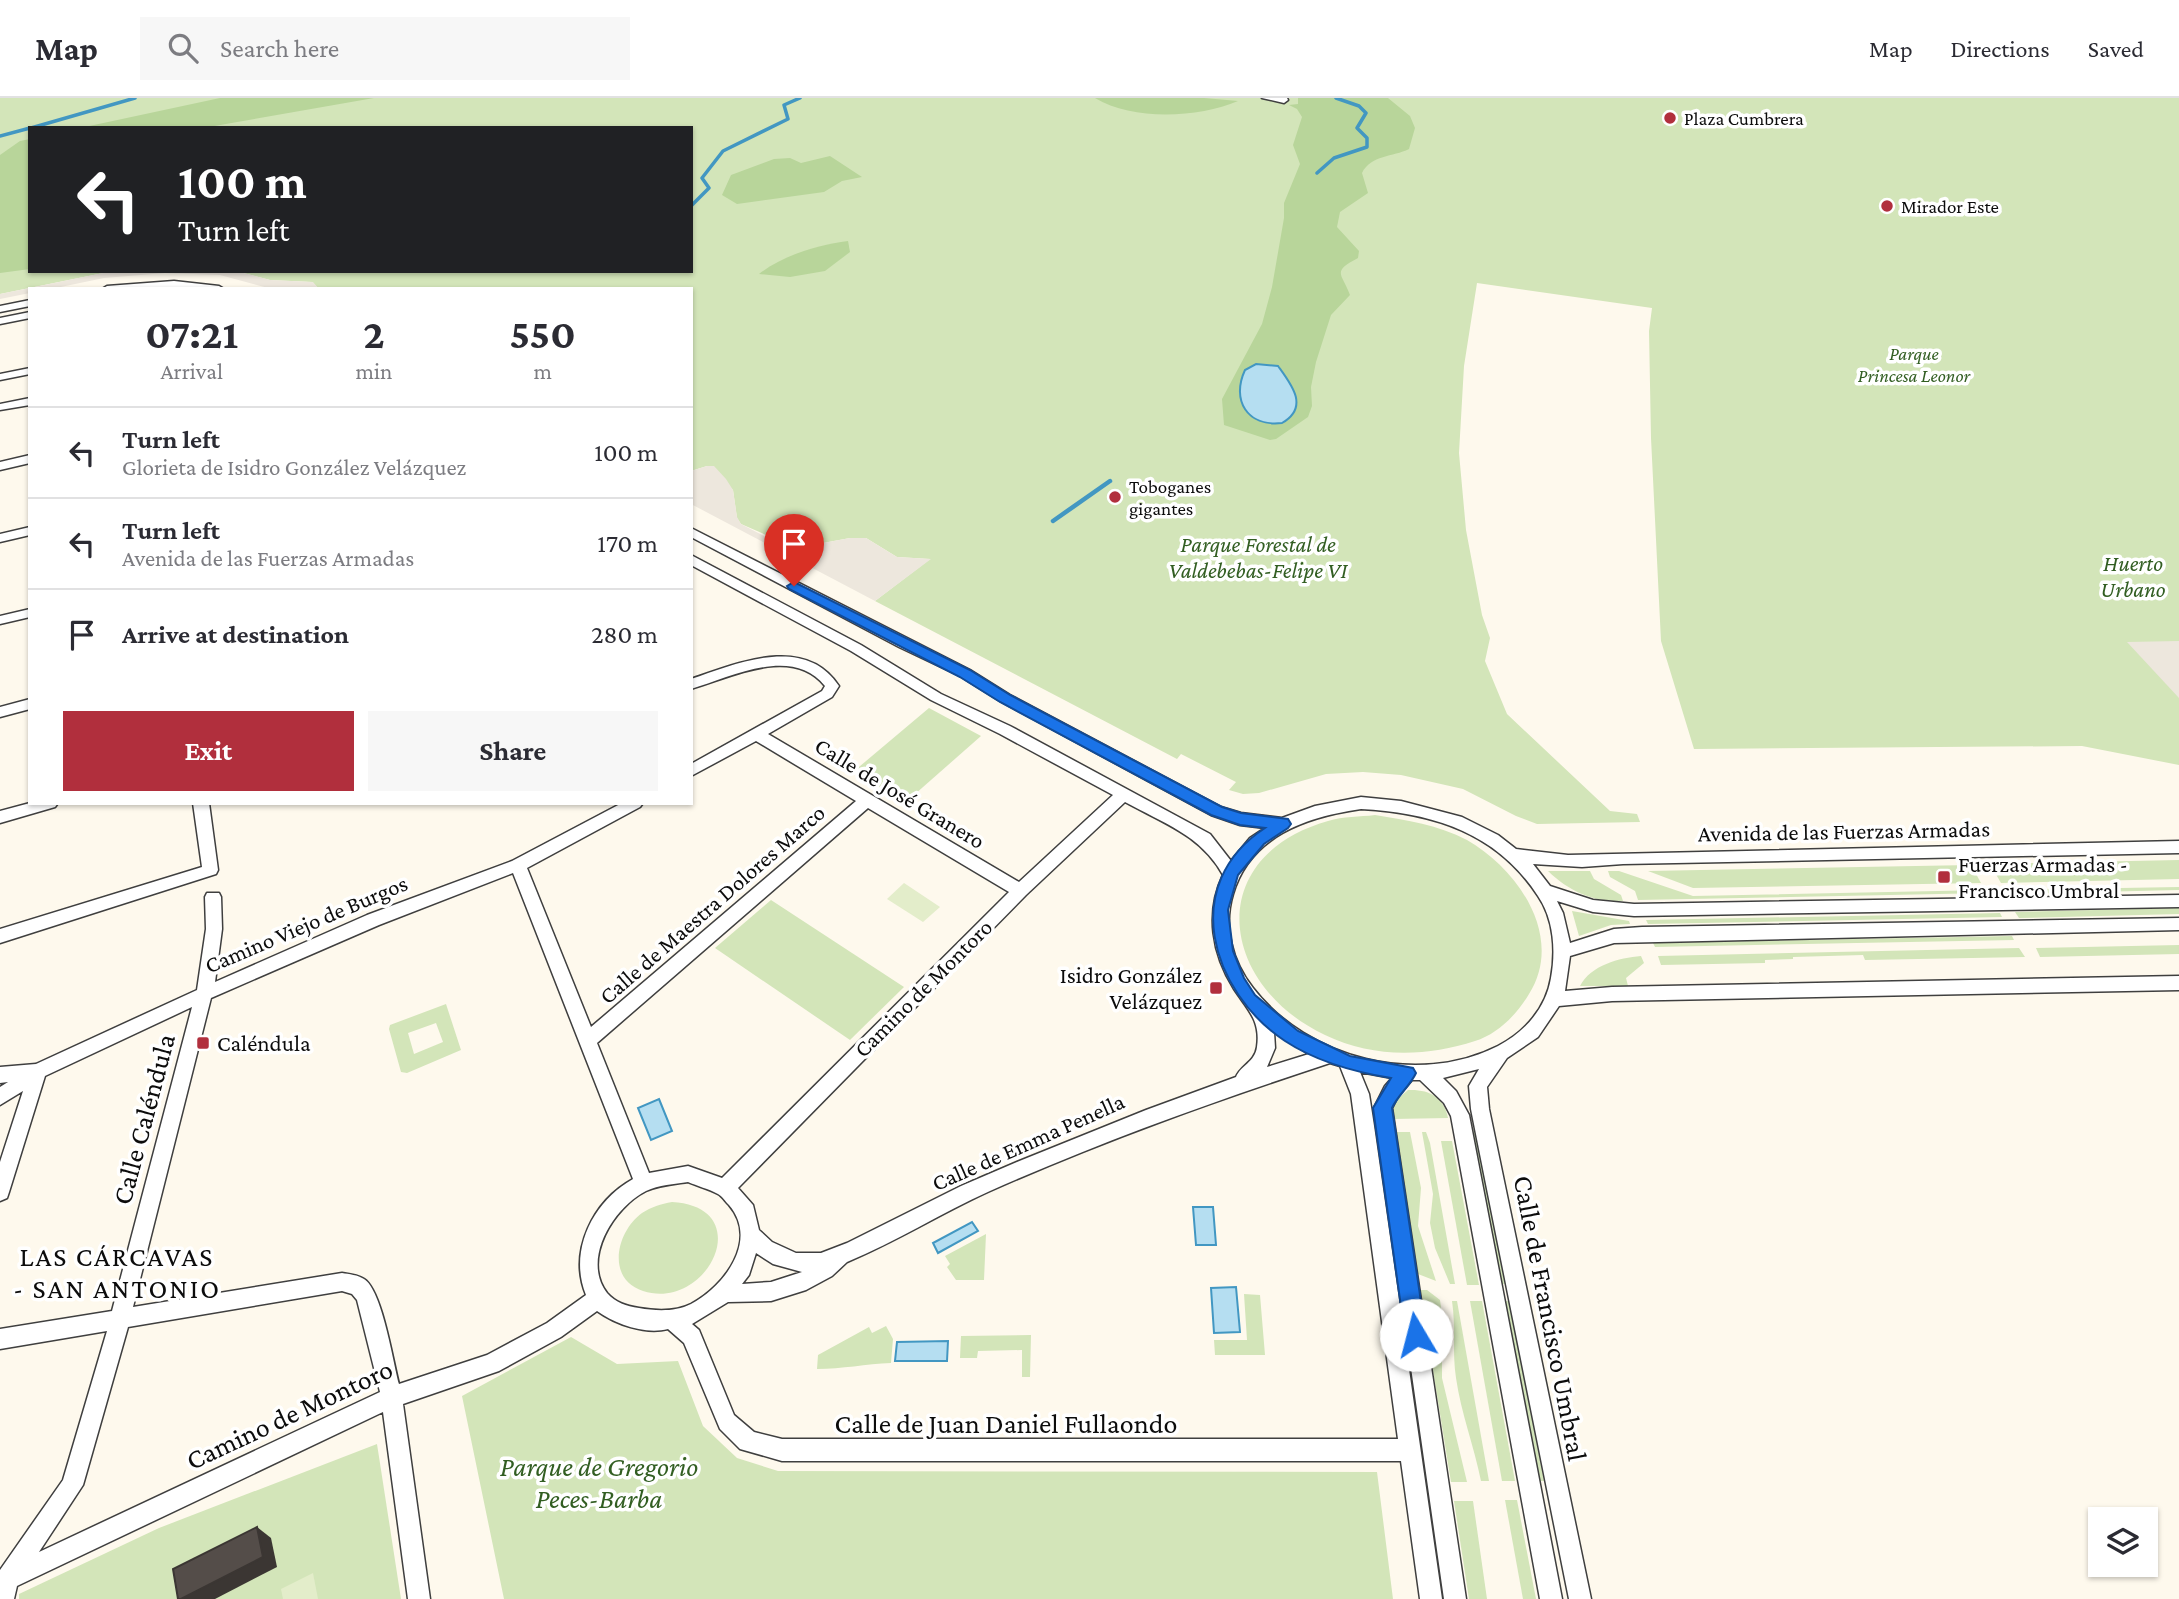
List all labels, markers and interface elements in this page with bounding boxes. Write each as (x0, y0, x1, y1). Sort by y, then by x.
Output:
search box (140, 17, 630, 80)
icon: search (164, 29, 202, 67)
text: Map (35, 30, 98, 67)
text: Search here (220, 34, 339, 63)
text: Map (1869, 35, 1913, 62)
text: Directions (1951, 35, 2050, 62)
text: Saved (2088, 35, 2144, 62)
place label: Plaza Cumbrera (1684, 108, 1804, 129)
marker: Plaza Cumbrera (1662, 110, 1678, 126)
icon: left (63, 154, 154, 245)
text: 100 m (178, 154, 307, 209)
place label: Mirador Este (1901, 196, 1999, 217)
marker: Mirador Este (1879, 198, 1895, 214)
text: Turn left (178, 212, 289, 248)
text: 07:21 (145, 310, 238, 357)
text: 2 (363, 310, 385, 357)
text: 550 (510, 310, 576, 357)
park label: Parque Princesa Leonor (1858, 343, 1972, 386)
text: Arrival (160, 358, 223, 384)
text: min (355, 358, 392, 384)
text: m (533, 358, 552, 384)
text: Turn left (122, 425, 220, 454)
icon: left (63, 434, 101, 472)
text: 100 m (594, 438, 658, 467)
text: Glorieta de Isidro González Velázquez (122, 454, 466, 480)
place label: Toboganes gigantes (1129, 476, 1211, 519)
marker: Toboganes gigantes (1107, 489, 1123, 505)
pin (764, 514, 824, 586)
text: Turn left (122, 516, 220, 545)
icon: left (63, 525, 101, 563)
icon: arrive (775, 525, 813, 563)
text: 170 m (597, 529, 658, 558)
park label: Parque Forestal de Valdebebas-Felipe VI (1169, 531, 1348, 583)
text: Avenida de las Fuerzas Armadas (122, 545, 414, 571)
park label: Huerto Urbano (2100, 550, 2166, 602)
icon: arrive (63, 616, 101, 654)
text: Arrive at destination (122, 620, 349, 649)
text: 280 m (591, 620, 658, 649)
button: Exit (63, 711, 354, 791)
button: Share (368, 711, 658, 791)
street label: Calle de José Granero (810, 732, 990, 854)
street label: Calle de Maestra Dolores Marco (594, 799, 830, 1009)
street label: Avenida de las Fuerzas Armadas (1698, 815, 1990, 847)
place label: Fuerzas Armadas - Francisco Umbral (1958, 851, 2128, 903)
marker: Fuerzas Armadas - Francisco Umbral (1936, 869, 1952, 885)
street label: Camino Viejo de Burgos (201, 870, 411, 978)
street label: Camino de Montoro (849, 914, 997, 1062)
place label: Isidro González Velázquez (1060, 962, 1202, 1014)
marker: Isidro González Velázquez (1208, 980, 1224, 996)
street label: Calle Caléndula (106, 1030, 181, 1208)
place label: Caléndula (217, 1030, 311, 1056)
marker: Caléndula (195, 1035, 211, 1051)
street label: Calle de Emma Penella (928, 1088, 1129, 1196)
street label: Calle de Francisco Umbral (1508, 1173, 1593, 1464)
district label: LAS CÁRCAVAS - SAN ANTONIO (13, 1241, 221, 1304)
position arrow (1379, 1298, 1453, 1372)
street label: Camino de Montoro (181, 1353, 397, 1476)
street label: Calle de Juan Daniel Fullaondo (835, 1408, 1177, 1439)
park label: Parque de Gregorio Peces-Barba (500, 1451, 698, 1514)
map controls (2088, 1507, 2158, 1577)
button: layers (2088, 1507, 2158, 1577)

